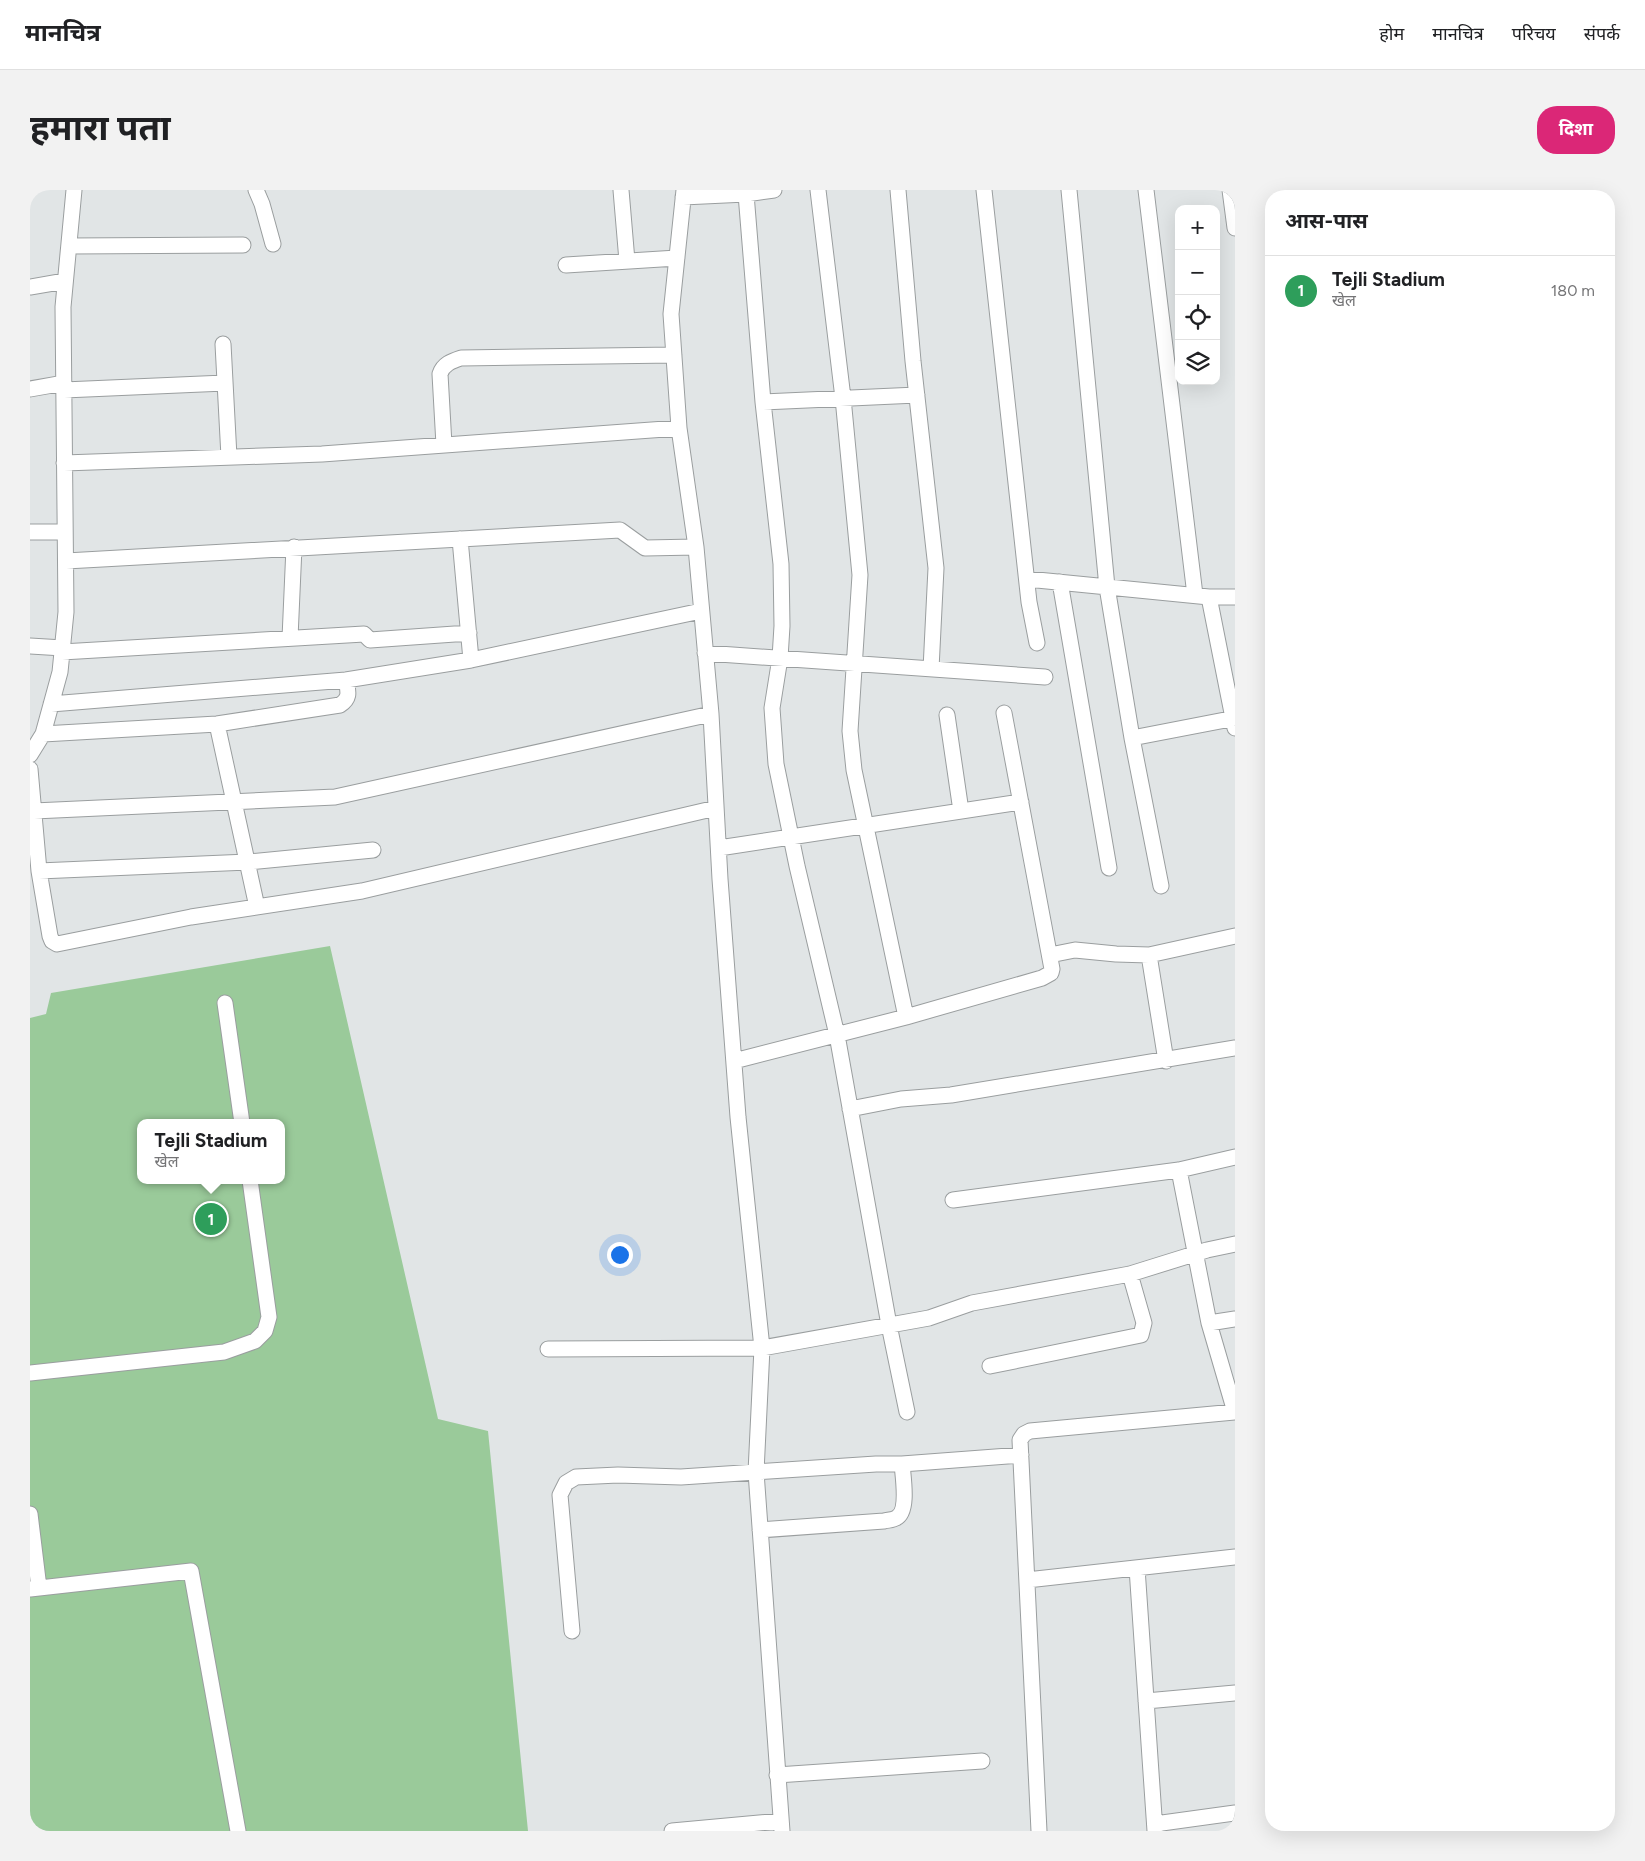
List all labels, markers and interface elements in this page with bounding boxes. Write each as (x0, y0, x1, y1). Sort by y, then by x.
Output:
text: मानचित्र (25, 18, 101, 47)
text: होम (1379, 23, 1404, 45)
text: मानचित्र (1432, 23, 1484, 45)
text: परिचय (1512, 23, 1556, 45)
text: संपर्क (1584, 23, 1620, 45)
button: दिशा (1537, 106, 1615, 154)
text: हमारा पता (30, 107, 171, 149)
map controls (1175, 205, 1220, 385)
button: + (1175, 205, 1220, 250)
text: आस-पास (1285, 208, 1368, 233)
button: − (1175, 250, 1220, 295)
text: Tejli Stadium (1332, 268, 1445, 291)
text: 1 (1298, 281, 1304, 300)
text: 180 m (1551, 281, 1595, 300)
text: खेल (1332, 291, 1356, 310)
button: locate (1175, 295, 1220, 340)
button: layers (1175, 340, 1220, 385)
popup (137, 1119, 285, 1184)
text: Tejli Stadium (155, 1129, 267, 1152)
text: खेल (155, 1152, 179, 1171)
pin: 1 (195, 1200, 227, 1238)
your location (607, 1242, 633, 1268)

